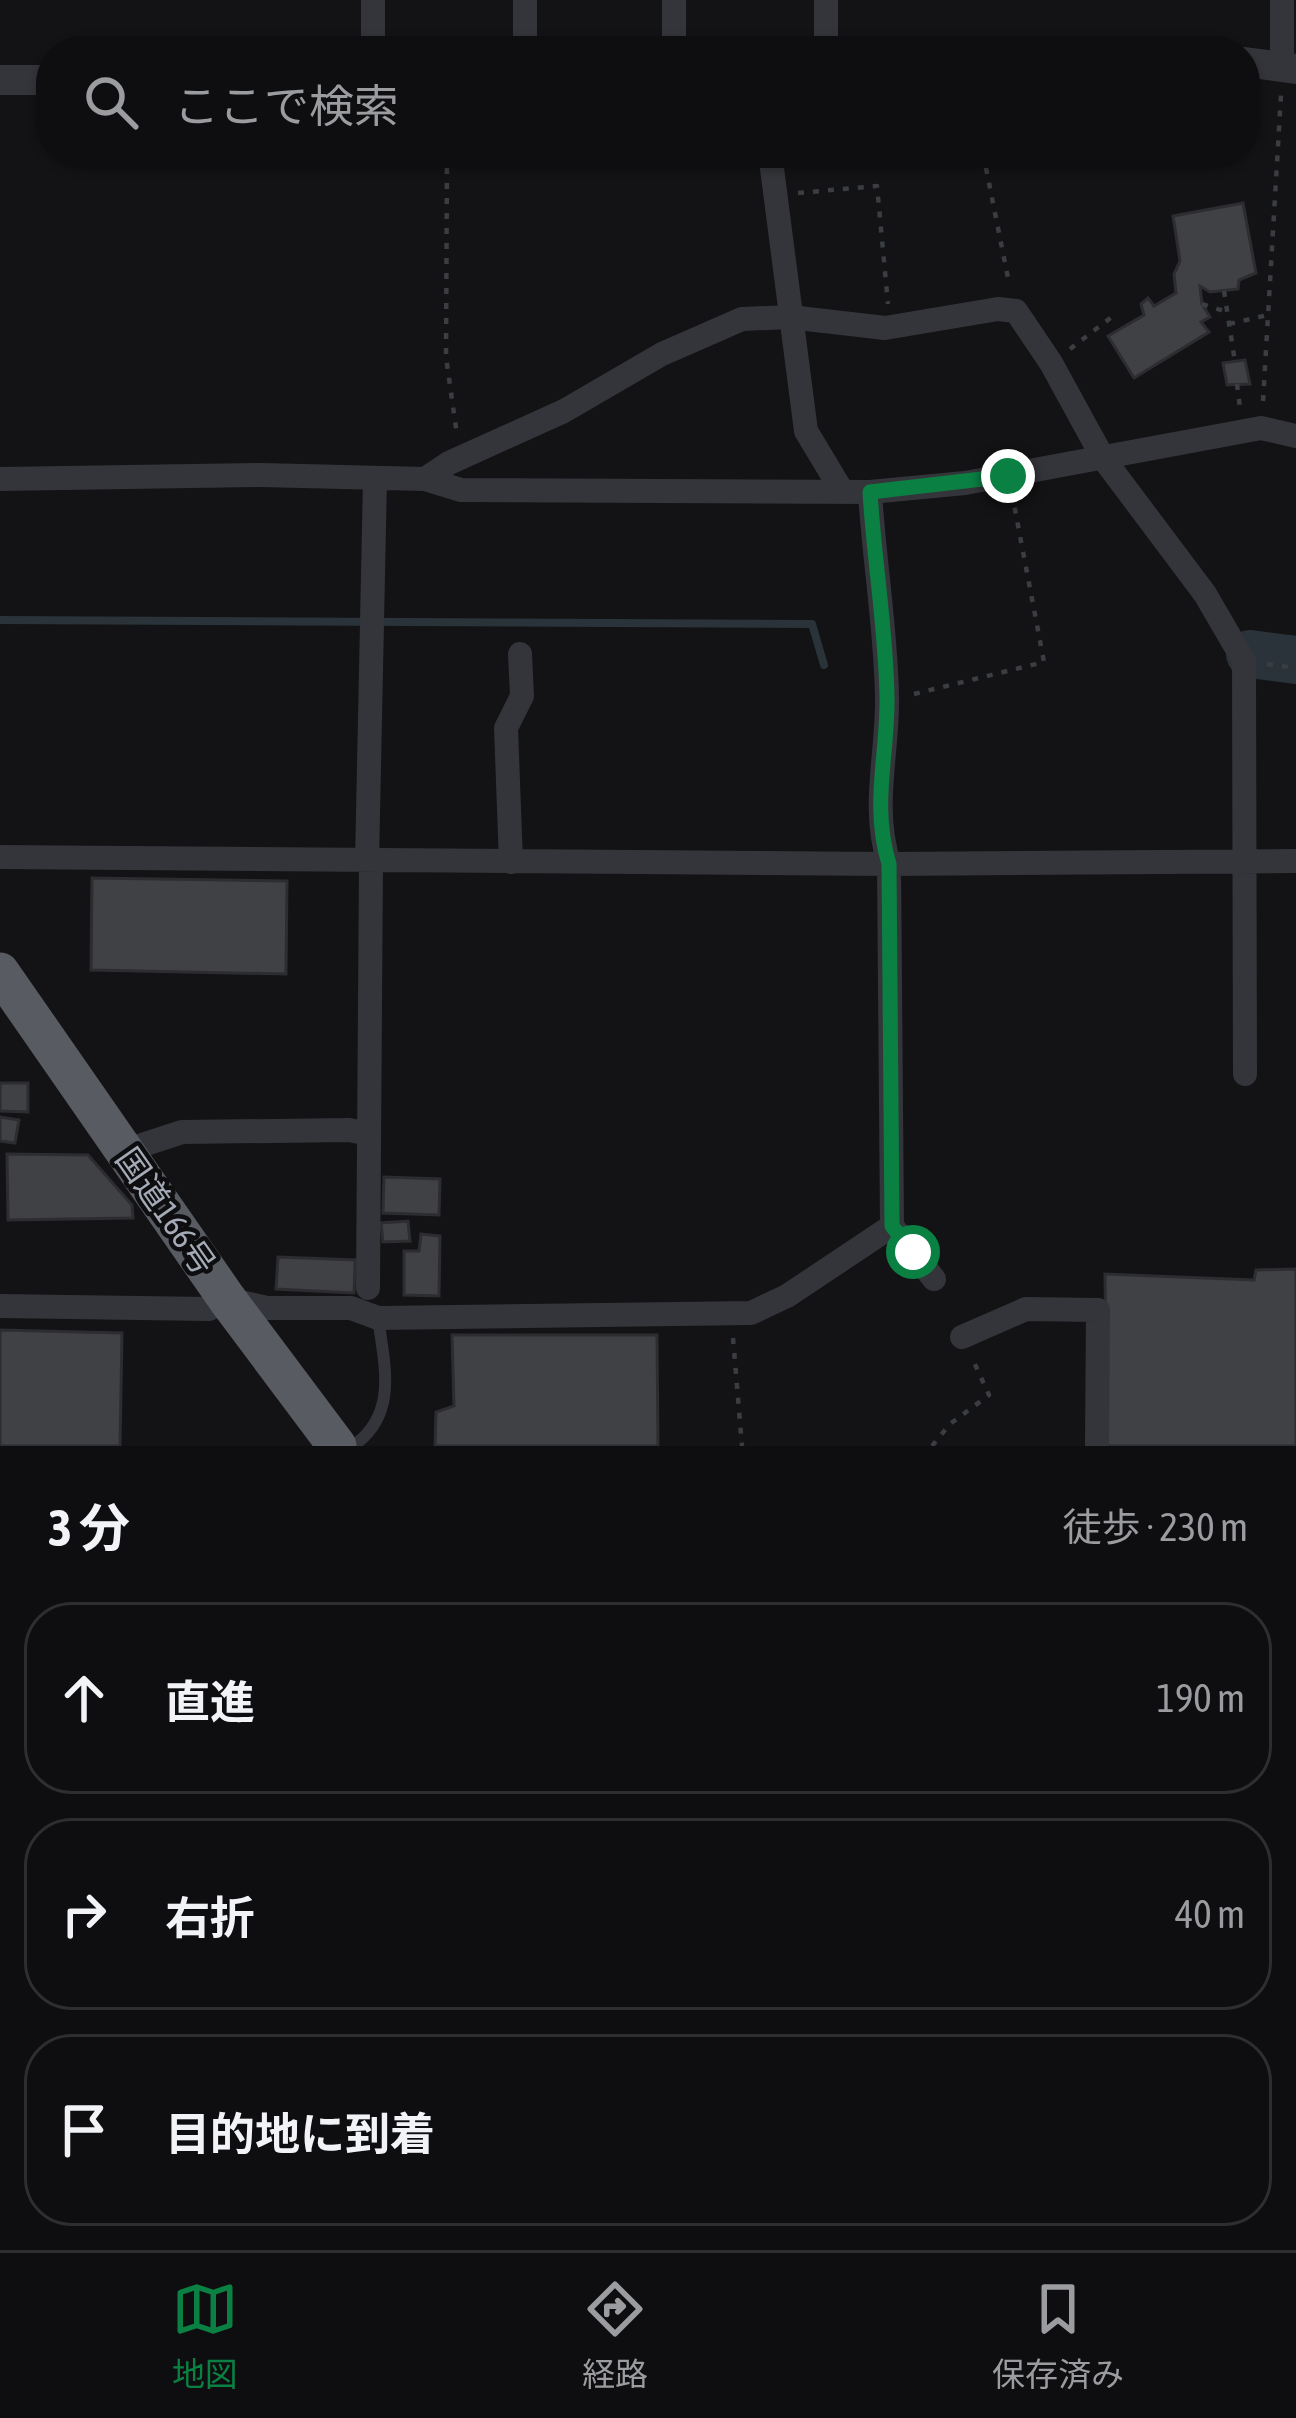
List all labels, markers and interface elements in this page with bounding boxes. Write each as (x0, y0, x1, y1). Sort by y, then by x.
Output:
search box (36, 36, 1260, 168)
icon: search (78, 69, 144, 135)
text: ここで検索 (174, 80, 399, 132)
route end (981, 449, 1035, 503)
street label: 国道166号 (109, 1140, 223, 1282)
route start (886, 1225, 940, 1279)
text: 3 分 (48, 1498, 130, 1557)
text: 徒歩 · 230 m (1063, 1505, 1248, 1549)
icon: ahead (51, 1665, 117, 1731)
text: 直進 (165, 1676, 255, 1728)
text: 190 m (1157, 1676, 1245, 1720)
icon: right (51, 1881, 117, 1947)
text: 右折 (165, 1892, 255, 1944)
text: 40 m (1175, 1892, 1245, 1936)
icon: arrive (51, 2097, 117, 2163)
text: 目的地に到着 (165, 2108, 435, 2160)
tab: 地図 (172, 2276, 238, 2396)
tab: 経路 (582, 2276, 648, 2396)
tab: 保存済み (992, 2276, 1124, 2396)

